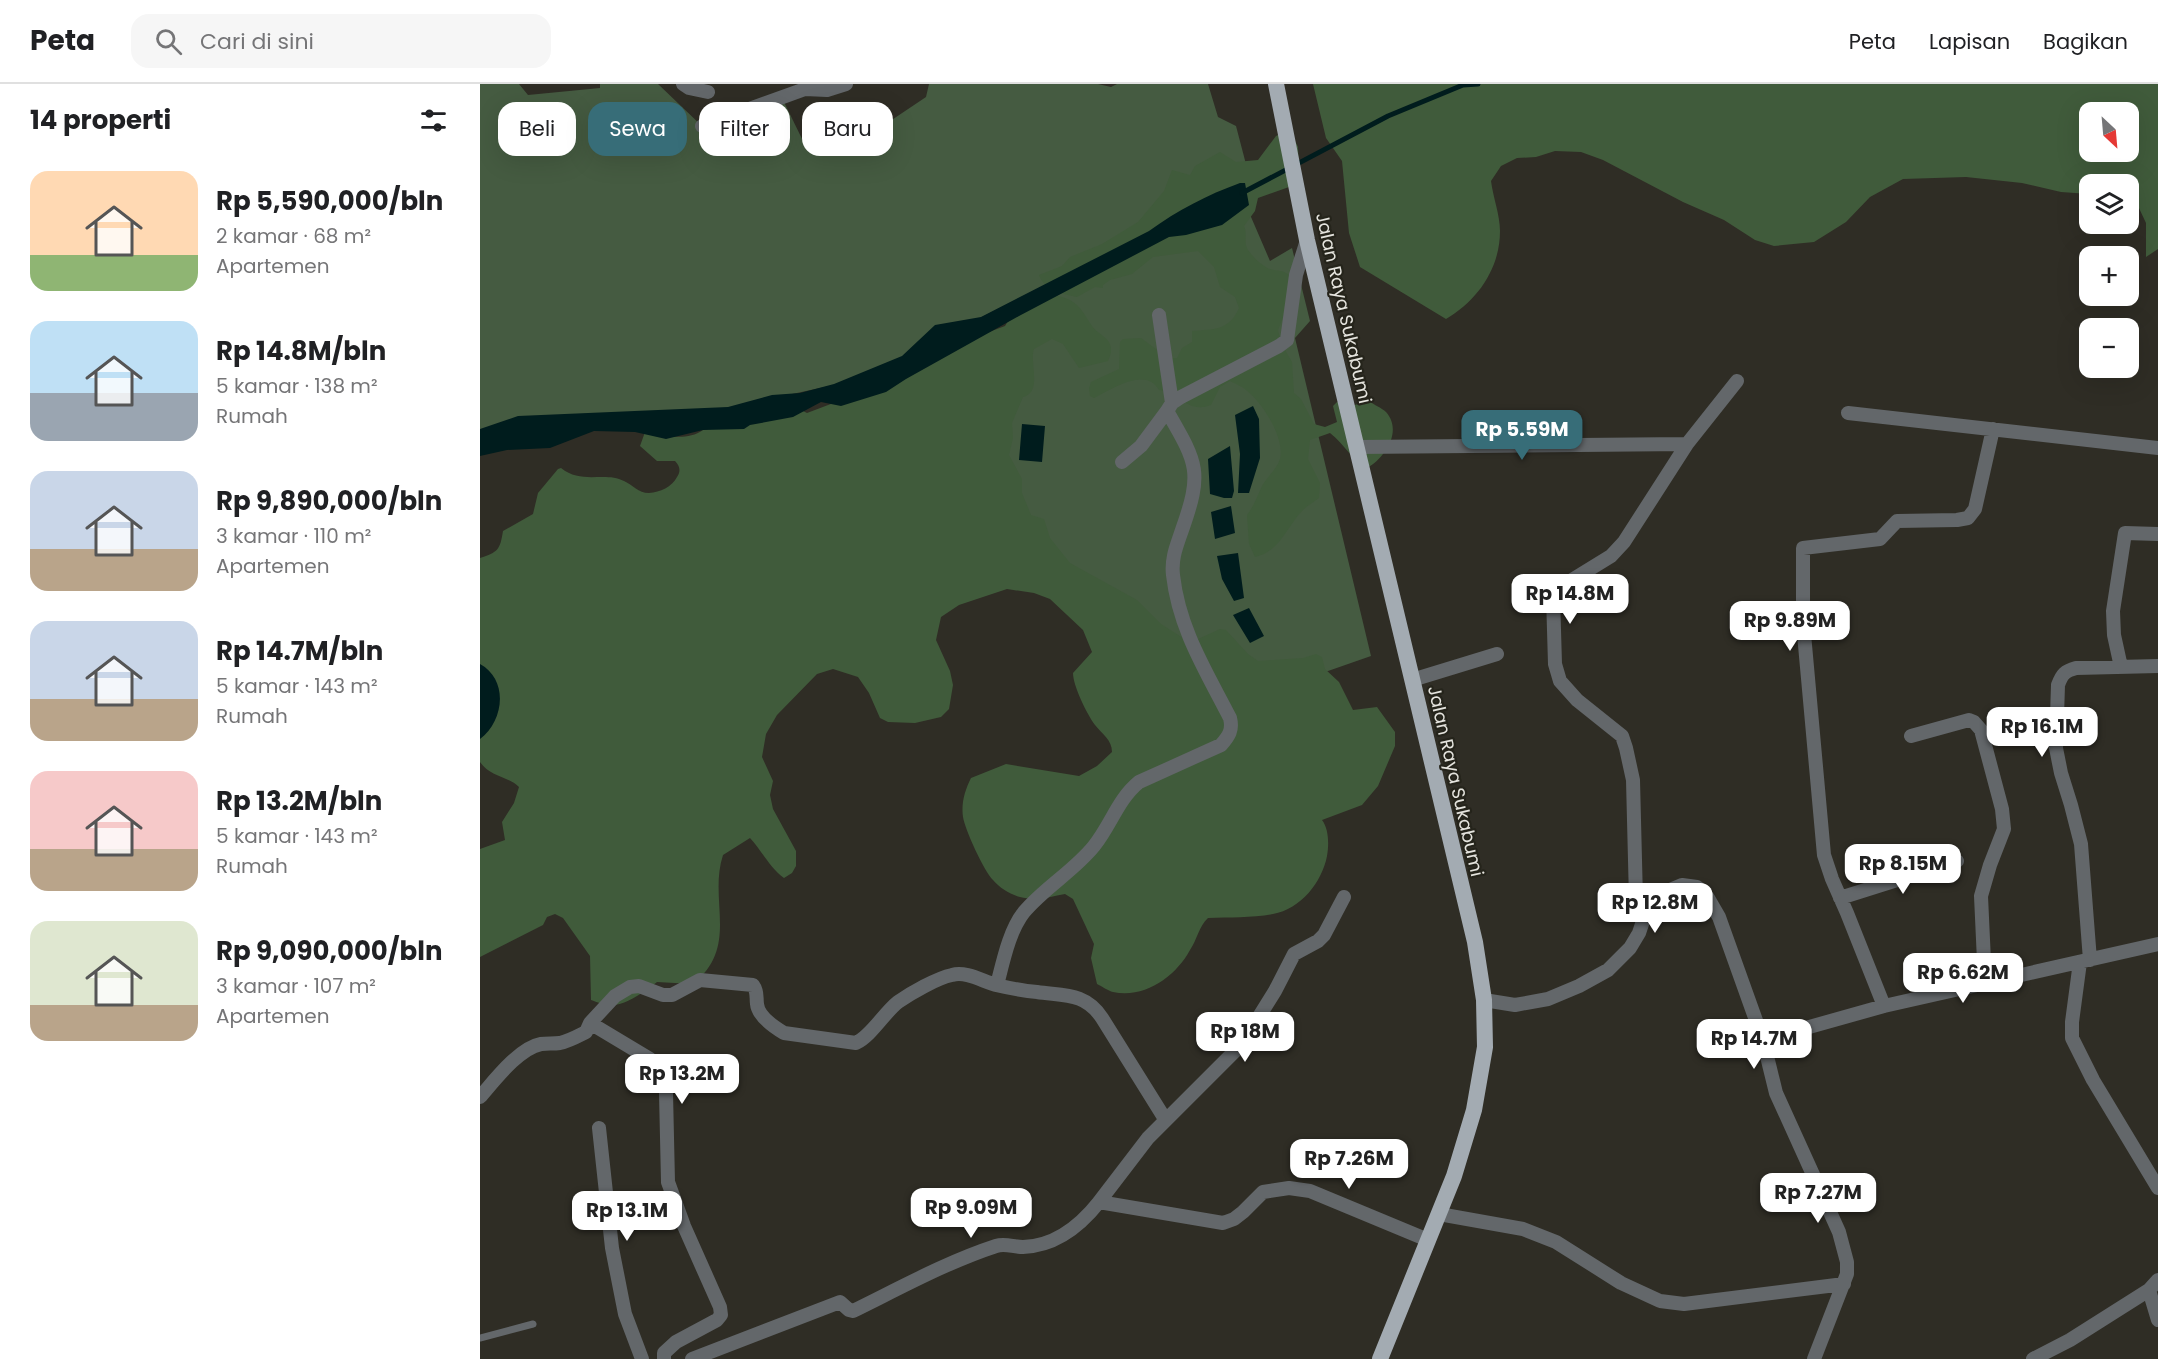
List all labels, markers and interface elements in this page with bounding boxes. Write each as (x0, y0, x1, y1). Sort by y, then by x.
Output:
search box (131, 14, 551, 68)
text: Peta (30, 21, 95, 60)
icon: search (152, 25, 185, 58)
text: Cari di sini (200, 26, 314, 57)
text: Peta (1849, 27, 1896, 56)
text: Lapisan (1929, 27, 2010, 56)
text: Bagikan (2043, 27, 2128, 56)
text: 14 properti (30, 102, 171, 138)
chip: Beli (498, 102, 576, 156)
chip: Sewa (588, 102, 687, 156)
chip: Filter (699, 102, 790, 156)
chip: Baru (802, 102, 893, 156)
north arrow (2079, 102, 2139, 162)
map controls (2079, 102, 2139, 378)
icon: filters (417, 104, 450, 137)
button: layers (2079, 174, 2139, 234)
text: Rp 5,590,000/bln (216, 183, 443, 219)
icon: home (78, 195, 150, 267)
street label: Jalan Raya Sukabumi (1310, 210, 1378, 406)
text: 2 kamar · 68 m² (216, 222, 371, 250)
button: + (2079, 246, 2139, 306)
text: Apartemen (216, 252, 329, 280)
button: − (2079, 318, 2139, 378)
text: Rp 14.8M/bln (216, 333, 386, 369)
icon: home (78, 345, 150, 417)
text: 5 kamar · 138 m² (216, 372, 378, 400)
text: Rumah (216, 402, 288, 430)
pin: Rp 5.59M (1460, 410, 1584, 461)
text: Rp 5.59M (1475, 415, 1569, 443)
text: Rp 9,890,000/bln (216, 483, 442, 519)
icon: home (78, 495, 150, 567)
text: 3 kamar · 110 m² (216, 522, 371, 550)
text: Apartemen (216, 552, 329, 580)
pin: Rp 14.8M (1508, 574, 1632, 625)
text: Rp 14.8M (1526, 579, 1614, 607)
pin: Rp 9.89M (1728, 601, 1852, 652)
text: Rp 9.89M (1744, 606, 1836, 634)
text: Rp 14.7M/bln (216, 633, 383, 669)
icon: home (78, 645, 150, 717)
text: 5 kamar · 143 m² (216, 672, 378, 700)
street label: Jalan Raya Sukabumi (1422, 683, 1490, 879)
text: Rumah (216, 702, 288, 730)
pin: Rp 16.1M (1980, 707, 2104, 758)
text: Rp 16.1M (2001, 712, 2083, 740)
text: Rp 13.2M/bln (216, 783, 382, 819)
icon: home (78, 795, 150, 867)
text: 5 kamar · 143 m² (216, 822, 378, 850)
pin: Rp 8.15M (1841, 844, 1965, 895)
text: Rp 8.15M (1859, 849, 1947, 877)
text: Rumah (216, 852, 288, 880)
pin: Rp 12.8M (1593, 883, 1717, 934)
text: Rp 12.8M (1612, 888, 1698, 916)
text: Rp 9,090,000/bln (216, 933, 442, 969)
icon: home (78, 945, 150, 1017)
pin: Rp 6.62M (1901, 953, 2025, 1004)
text: Rp 6.62M (1917, 958, 2009, 986)
text: 3 kamar · 107 m² (216, 972, 376, 1000)
text: Apartemen (216, 1002, 329, 1030)
pin: Rp 18M (1196, 1012, 1294, 1063)
text: Rp 18M (1210, 1017, 1280, 1045)
pin: Rp 14.7M (1692, 1019, 1816, 1070)
text: Rp 14.7M (1711, 1024, 1797, 1052)
pin: Rp 13.2M (620, 1054, 744, 1105)
text: Rp 13.2M (639, 1059, 725, 1087)
pin: Rp 7.26M (1287, 1139, 1411, 1190)
text: Rp 7.26M (1304, 1144, 1394, 1172)
pin: Rp 7.27M (1756, 1173, 1880, 1224)
text: Rp 7.27M (1774, 1178, 1862, 1206)
pin: Rp 9.09M (909, 1188, 1033, 1239)
pin: Rp 13.1M (565, 1191, 689, 1242)
text: Rp 9.09M (925, 1193, 1017, 1221)
text: Rp 13.1M (586, 1196, 668, 1224)

